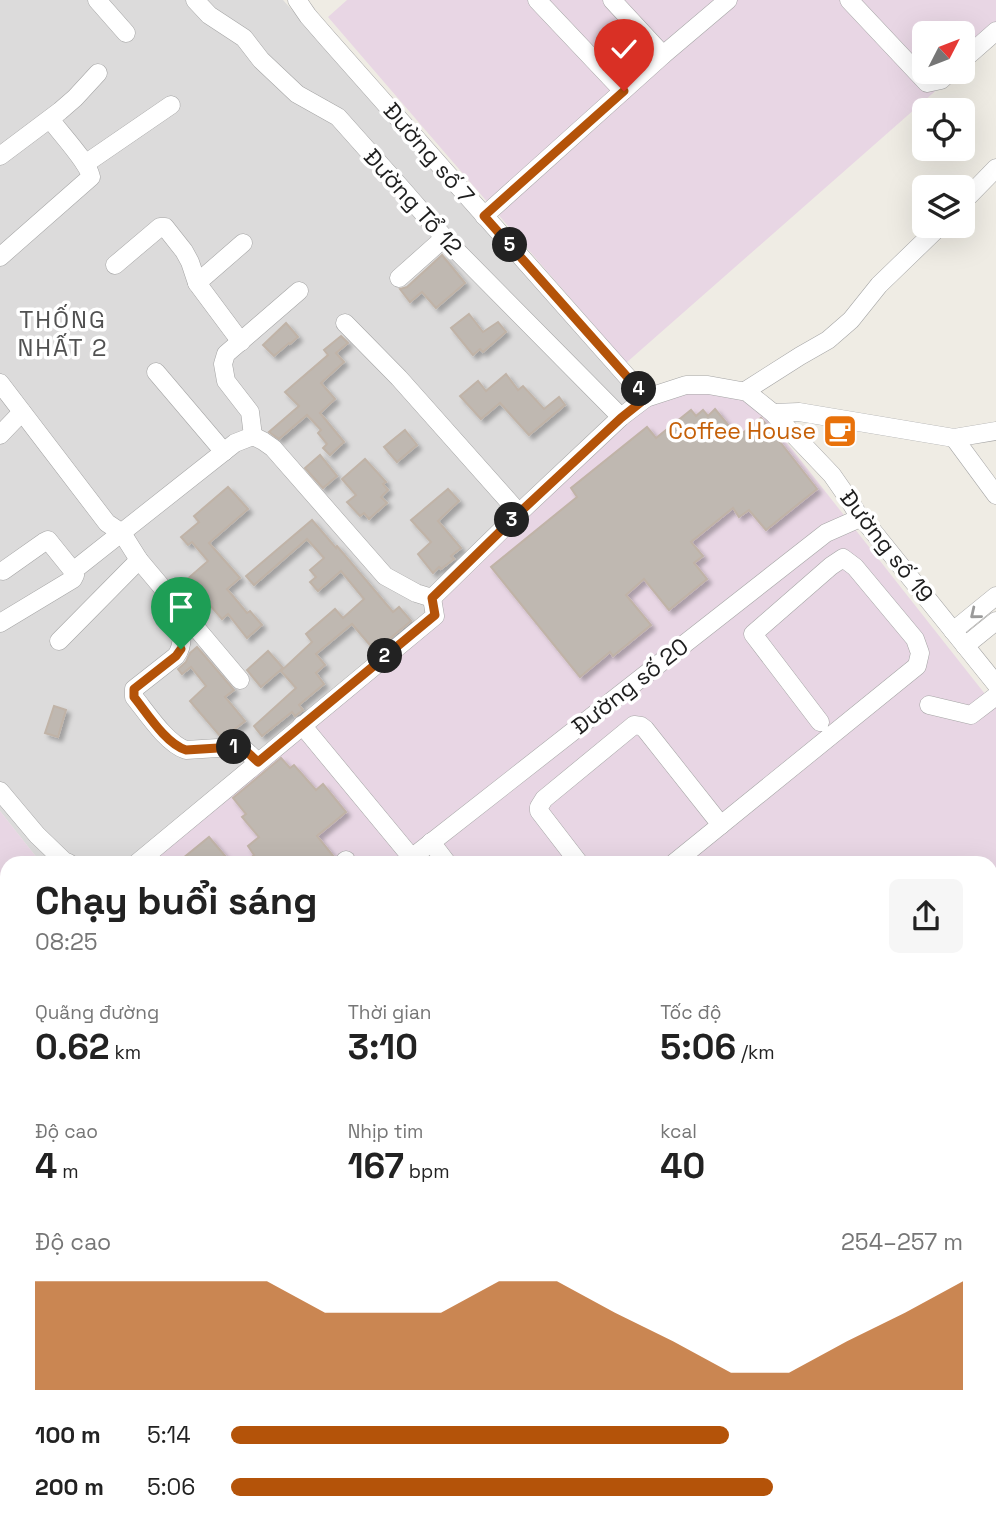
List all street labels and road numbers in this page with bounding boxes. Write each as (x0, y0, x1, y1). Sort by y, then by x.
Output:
street label: Đường số 7 (377, 96, 481, 210)
street label: Đường Tổ 12 (357, 142, 469, 262)
street label: Đường số 19 (834, 484, 940, 608)
street label: Đường số 20 (566, 631, 694, 741)

